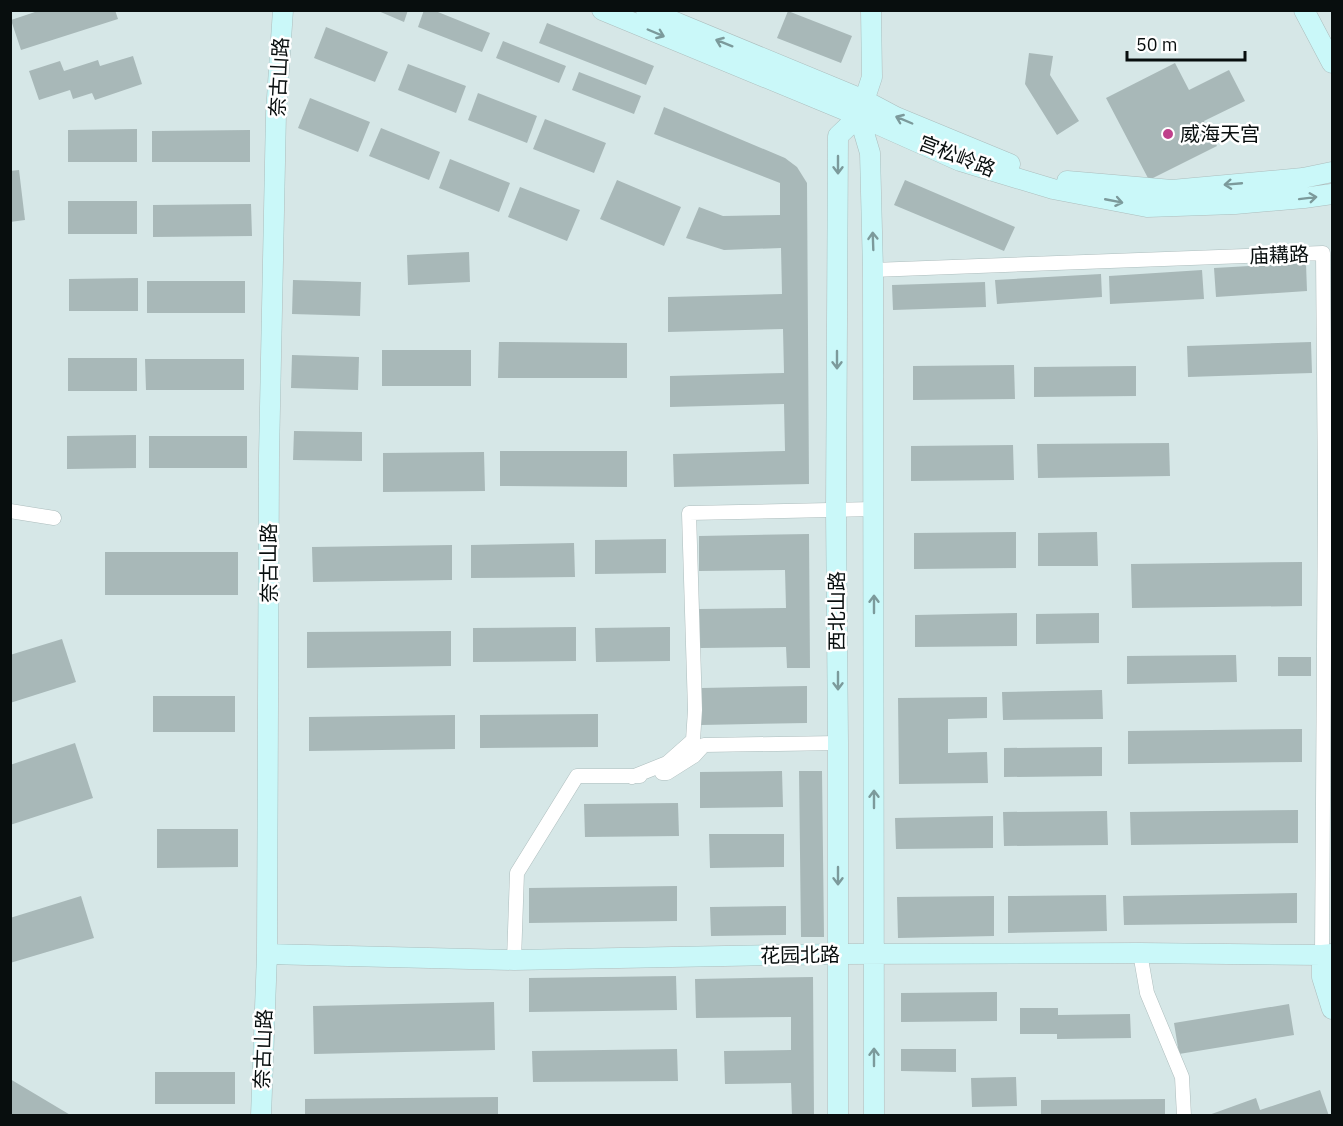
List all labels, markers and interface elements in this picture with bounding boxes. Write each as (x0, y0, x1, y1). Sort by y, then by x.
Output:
scale bar (1127, 24, 1246, 62)
one-way arrow (646, 28, 665, 39)
text: 50 m (1136, 33, 1178, 56)
street label: 奈古山路 (263, 36, 294, 118)
one-way arrow (716, 37, 734, 48)
one-way arrow (895, 114, 913, 125)
place label: 威海天宫 (1180, 120, 1260, 147)
marker: 威海天宫 (1161, 127, 1175, 141)
street label: 宫松岭路 (915, 129, 999, 182)
one-way arrow (832, 155, 844, 175)
one-way arrow (1223, 179, 1243, 190)
one-way arrow (1297, 192, 1317, 203)
one-way arrow (1104, 196, 1123, 207)
one-way arrow (867, 232, 878, 252)
street label: 庙耩路 (1249, 240, 1309, 269)
one-way arrow (831, 350, 843, 370)
street label: 奈古山路 (255, 523, 282, 603)
street label: 西北山路 (823, 571, 850, 651)
one-way arrow (868, 595, 880, 615)
one-way arrow (832, 671, 844, 691)
one-way arrow (868, 790, 880, 810)
one-way arrow (832, 866, 844, 886)
street label: 花园北路 (760, 940, 840, 969)
street label: 奈古山路 (248, 1009, 277, 1089)
one-way arrow (868, 1048, 880, 1068)

